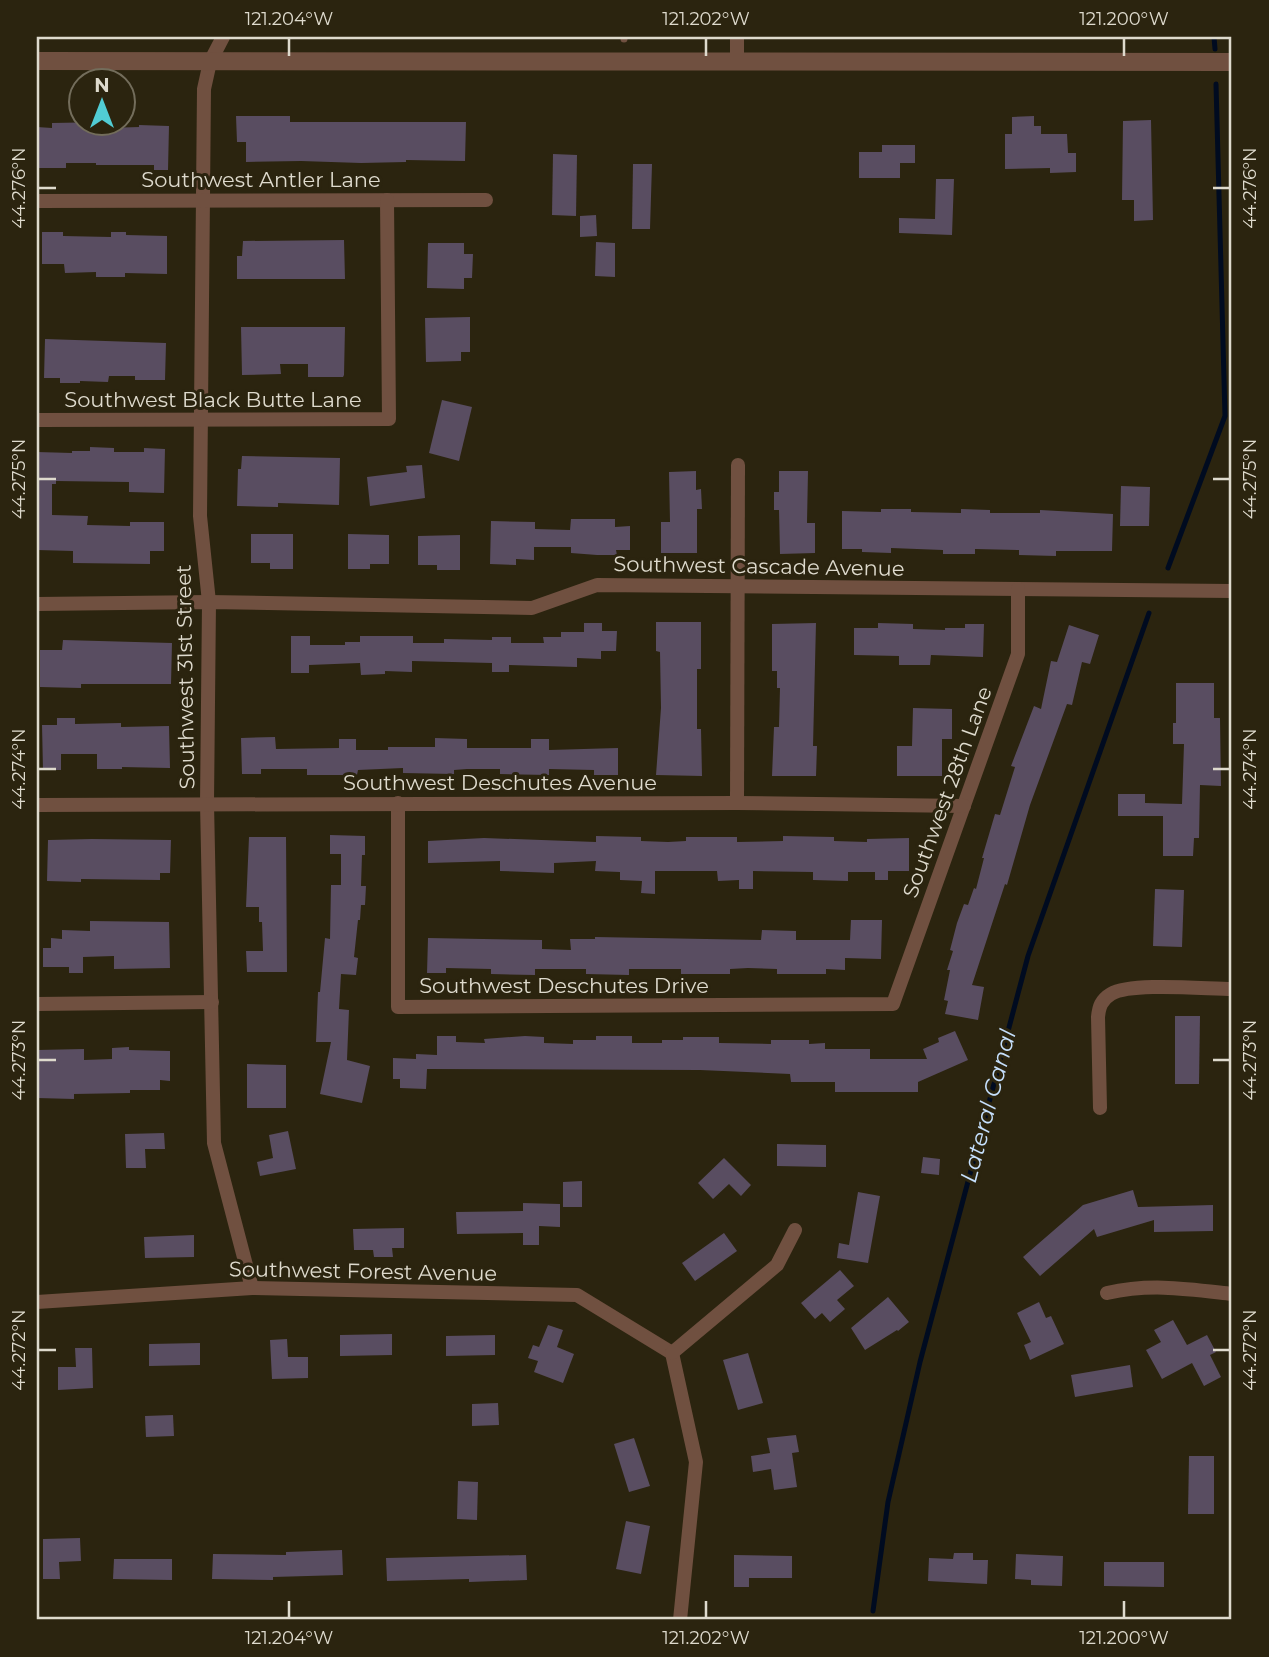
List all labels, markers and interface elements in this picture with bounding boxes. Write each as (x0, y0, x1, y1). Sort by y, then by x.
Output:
text: 121.204°W (245, 8, 333, 30)
text: 121.202°W (662, 8, 750, 30)
text: 121.200°W (1079, 8, 1169, 30)
north arrow (66, 66, 136, 136)
text: N (94, 74, 110, 97)
text: 44.276°N (8, 147, 30, 229)
text: 44.276°N (1239, 147, 1261, 229)
street label: Southwest Antler Lane (141, 167, 381, 192)
street label: Southwest Black Butte Lane (64, 387, 362, 412)
text: 44.275°N (8, 439, 30, 519)
text: 44.275°N (1239, 439, 1261, 519)
street label: Southwest Cascade Avenue (613, 551, 905, 581)
street label: Southwest 31st Street (171, 564, 199, 790)
street label: Southwest 28th Lane (897, 683, 997, 901)
text: 44.274°N (8, 728, 30, 810)
text: 44.274°N (1239, 728, 1261, 810)
street label: Southwest Deschutes Avenue (343, 770, 657, 795)
street label: Southwest Deschutes Drive (419, 973, 709, 998)
text: 44.273°N (8, 1020, 30, 1100)
text: 44.273°N (1239, 1020, 1261, 1100)
water label: Lateral Canal (954, 1026, 1022, 1186)
street label: Southwest Forest Avenue (229, 1256, 497, 1286)
text: 44.272°N (8, 1309, 30, 1391)
text: 44.272°N (1239, 1309, 1261, 1391)
text: 121.204°W (245, 1627, 333, 1649)
text: 121.202°W (662, 1627, 750, 1649)
text: 121.200°W (1079, 1627, 1169, 1649)

